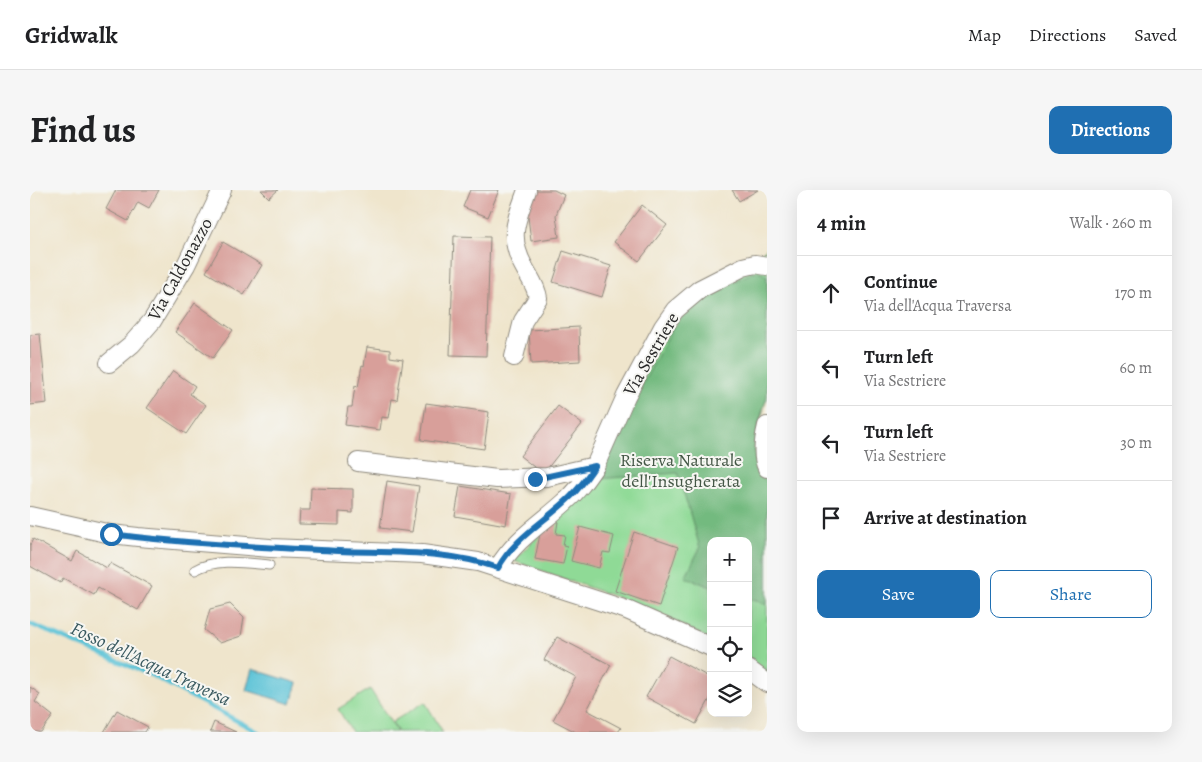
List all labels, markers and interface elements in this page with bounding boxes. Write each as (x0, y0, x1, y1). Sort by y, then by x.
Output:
text: Gridwalk (25, 19, 118, 51)
text: Map (968, 23, 1001, 47)
text: Directions (1029, 23, 1106, 47)
text: Saved (1134, 23, 1177, 47)
text: Find us (30, 106, 136, 154)
button: Directions (1049, 106, 1172, 154)
text: 4 min (817, 209, 866, 237)
text: Walk · 260 m (1070, 212, 1152, 234)
street label: Via Caldonazzo (141, 213, 218, 325)
text: Continue (864, 269, 938, 295)
icon: ahead (817, 279, 845, 307)
text: 170 m (1115, 282, 1152, 304)
text: Via dell'Acqua Traversa (864, 295, 1012, 317)
street label: Via Sestriere (617, 308, 685, 401)
text: Turn left (864, 344, 933, 370)
icon: left (817, 354, 845, 382)
text: 60 m (1120, 357, 1152, 379)
text: Via Sestriere (864, 370, 946, 392)
text: Turn left (864, 419, 933, 445)
icon: left (817, 429, 845, 457)
text: 30 m (1120, 432, 1152, 454)
text: Via Sestriere (864, 445, 946, 467)
park label: Riserva Naturale dell'Insugherata (620, 448, 742, 493)
route end (524, 468, 547, 491)
icon: arrive (817, 504, 845, 532)
text: Arrive at destination (864, 505, 1027, 531)
route start (100, 523, 123, 546)
map controls (707, 537, 752, 717)
button: + (707, 537, 752, 582)
button: Save (817, 570, 980, 618)
button: Share (990, 570, 1152, 618)
button: − (707, 582, 752, 627)
water label: Fosso dell'Acqua Traversa (66, 615, 235, 712)
button: locate (707, 627, 752, 672)
button: layers (707, 672, 752, 717)

